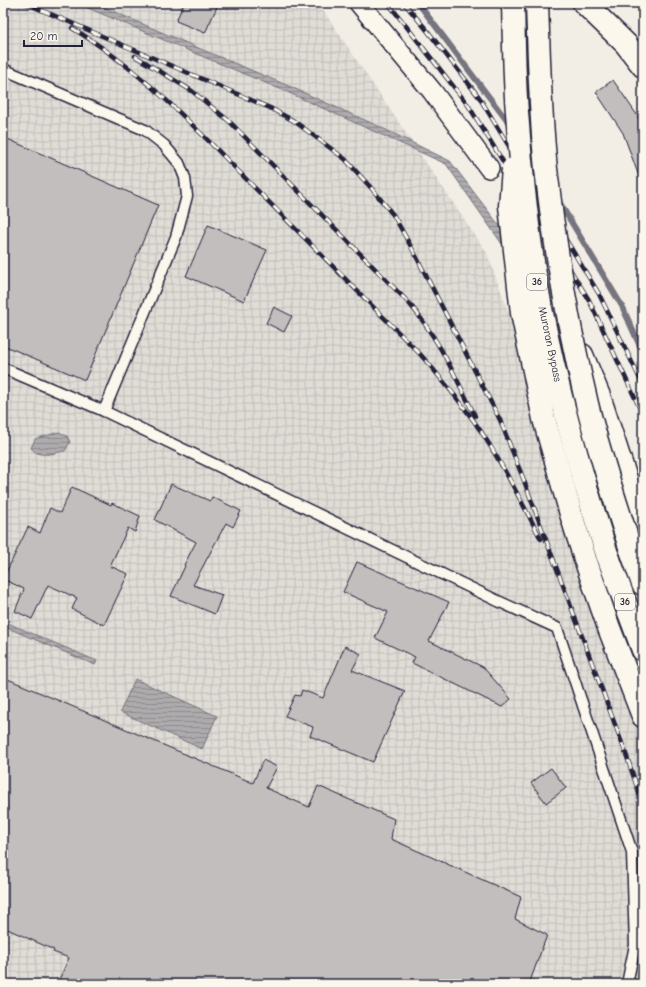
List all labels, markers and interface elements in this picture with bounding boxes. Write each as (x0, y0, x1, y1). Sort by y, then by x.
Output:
scale bar (24, 22, 82, 48)
text: 20 m (30, 29, 58, 43)
road number: 36 (527, 274, 547, 290)
street label: Muroran Bypass (536, 305, 564, 383)
road number: 36 (615, 594, 635, 610)

